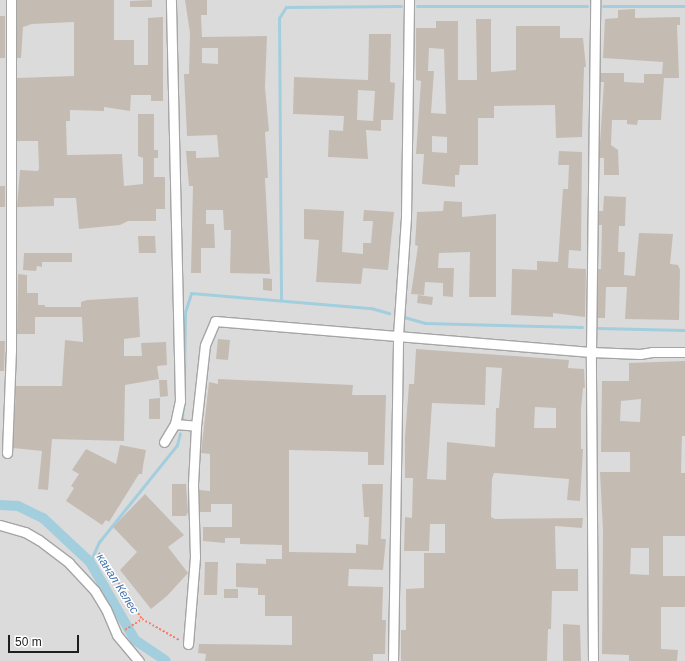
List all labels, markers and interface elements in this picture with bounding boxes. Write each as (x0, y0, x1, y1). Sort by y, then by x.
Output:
water label: канал Келес (93, 551, 141, 617)
scale bar (10, 627, 81, 653)
text: 50 m (15, 635, 42, 649)

